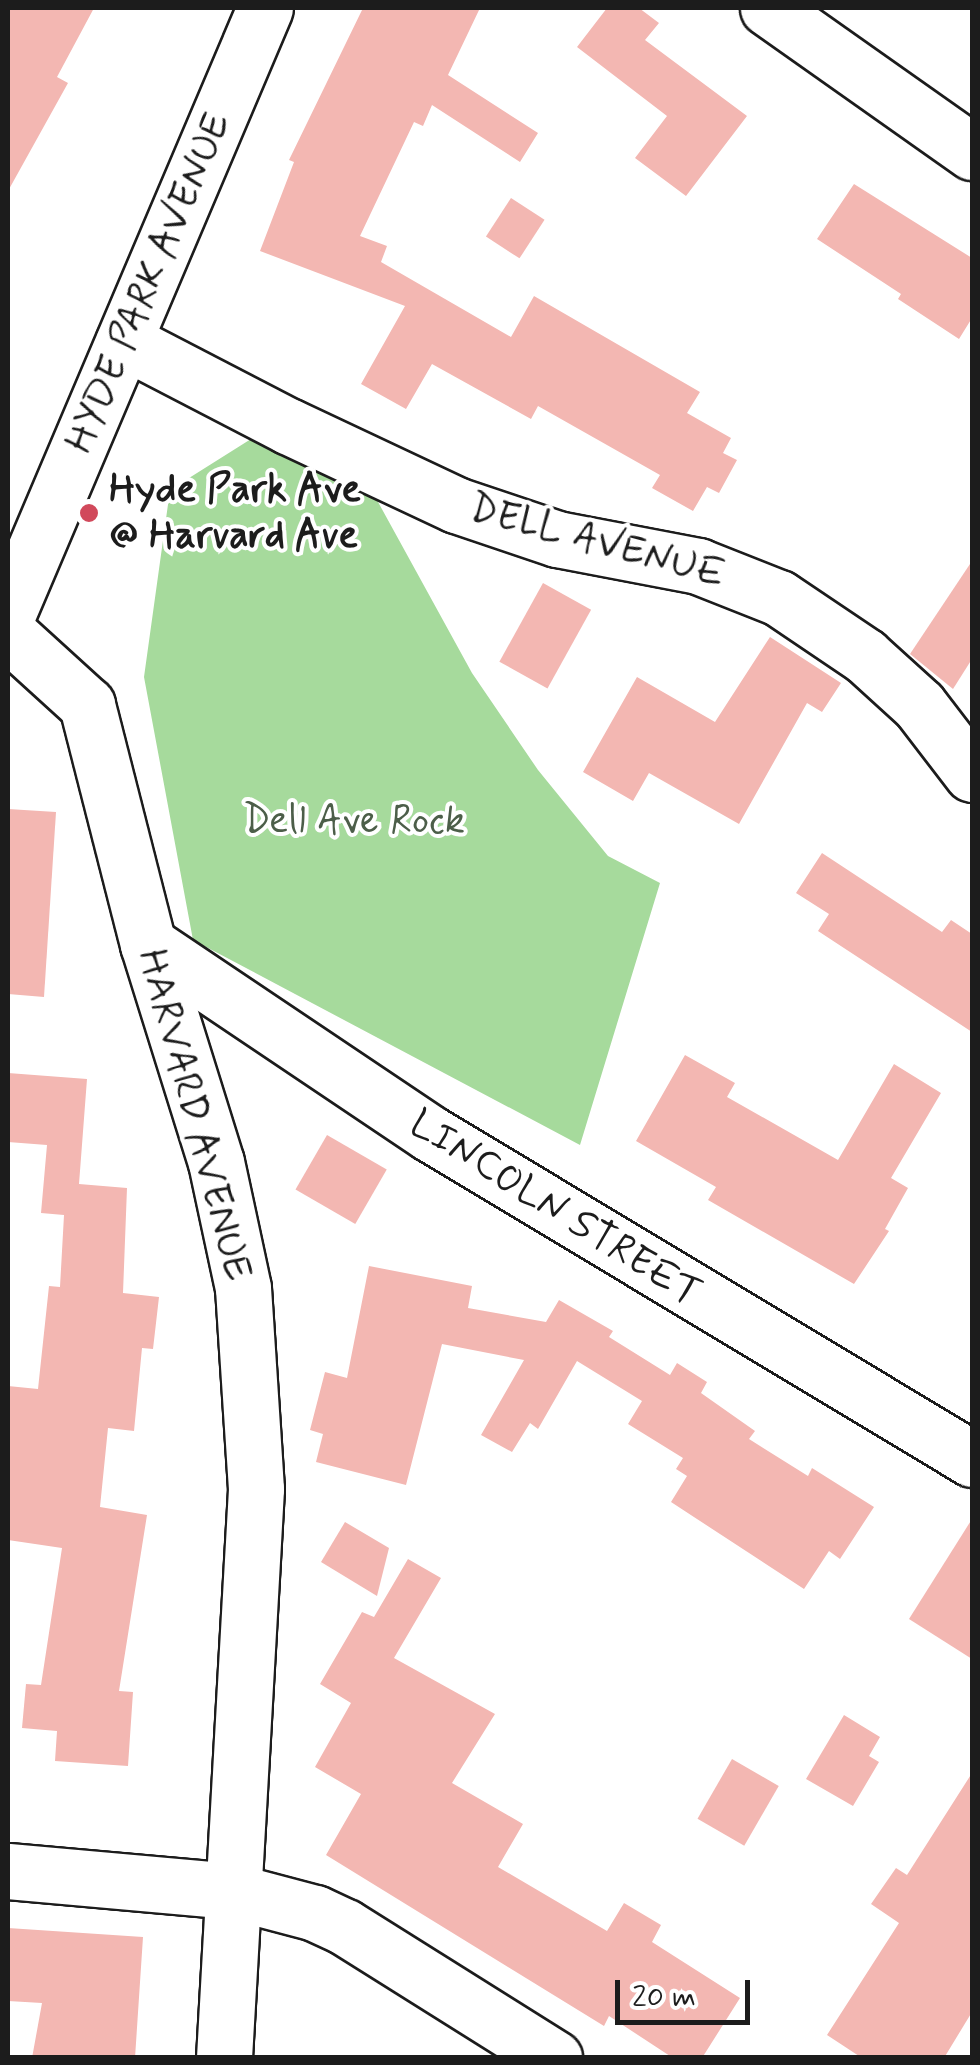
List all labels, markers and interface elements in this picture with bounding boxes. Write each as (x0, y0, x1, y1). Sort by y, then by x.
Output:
street label: HYDE PARK AVENUE (55, 103, 243, 463)
place label: Hyde Park Ave @ Harvard Ave (109, 466, 358, 560)
street label: DELL AVENUE (464, 485, 730, 599)
marker: Hyde Park Ave @ Harvard Ave (78, 502, 100, 524)
park label: Dell Ave Rock (242, 797, 466, 845)
street label: HARVARD AVENUE (126, 942, 262, 1288)
street label: LINCOLN STREET (399, 1099, 711, 1319)
scale bar (620, 1960, 755, 2022)
text: 20 m (632, 1978, 696, 2017)

